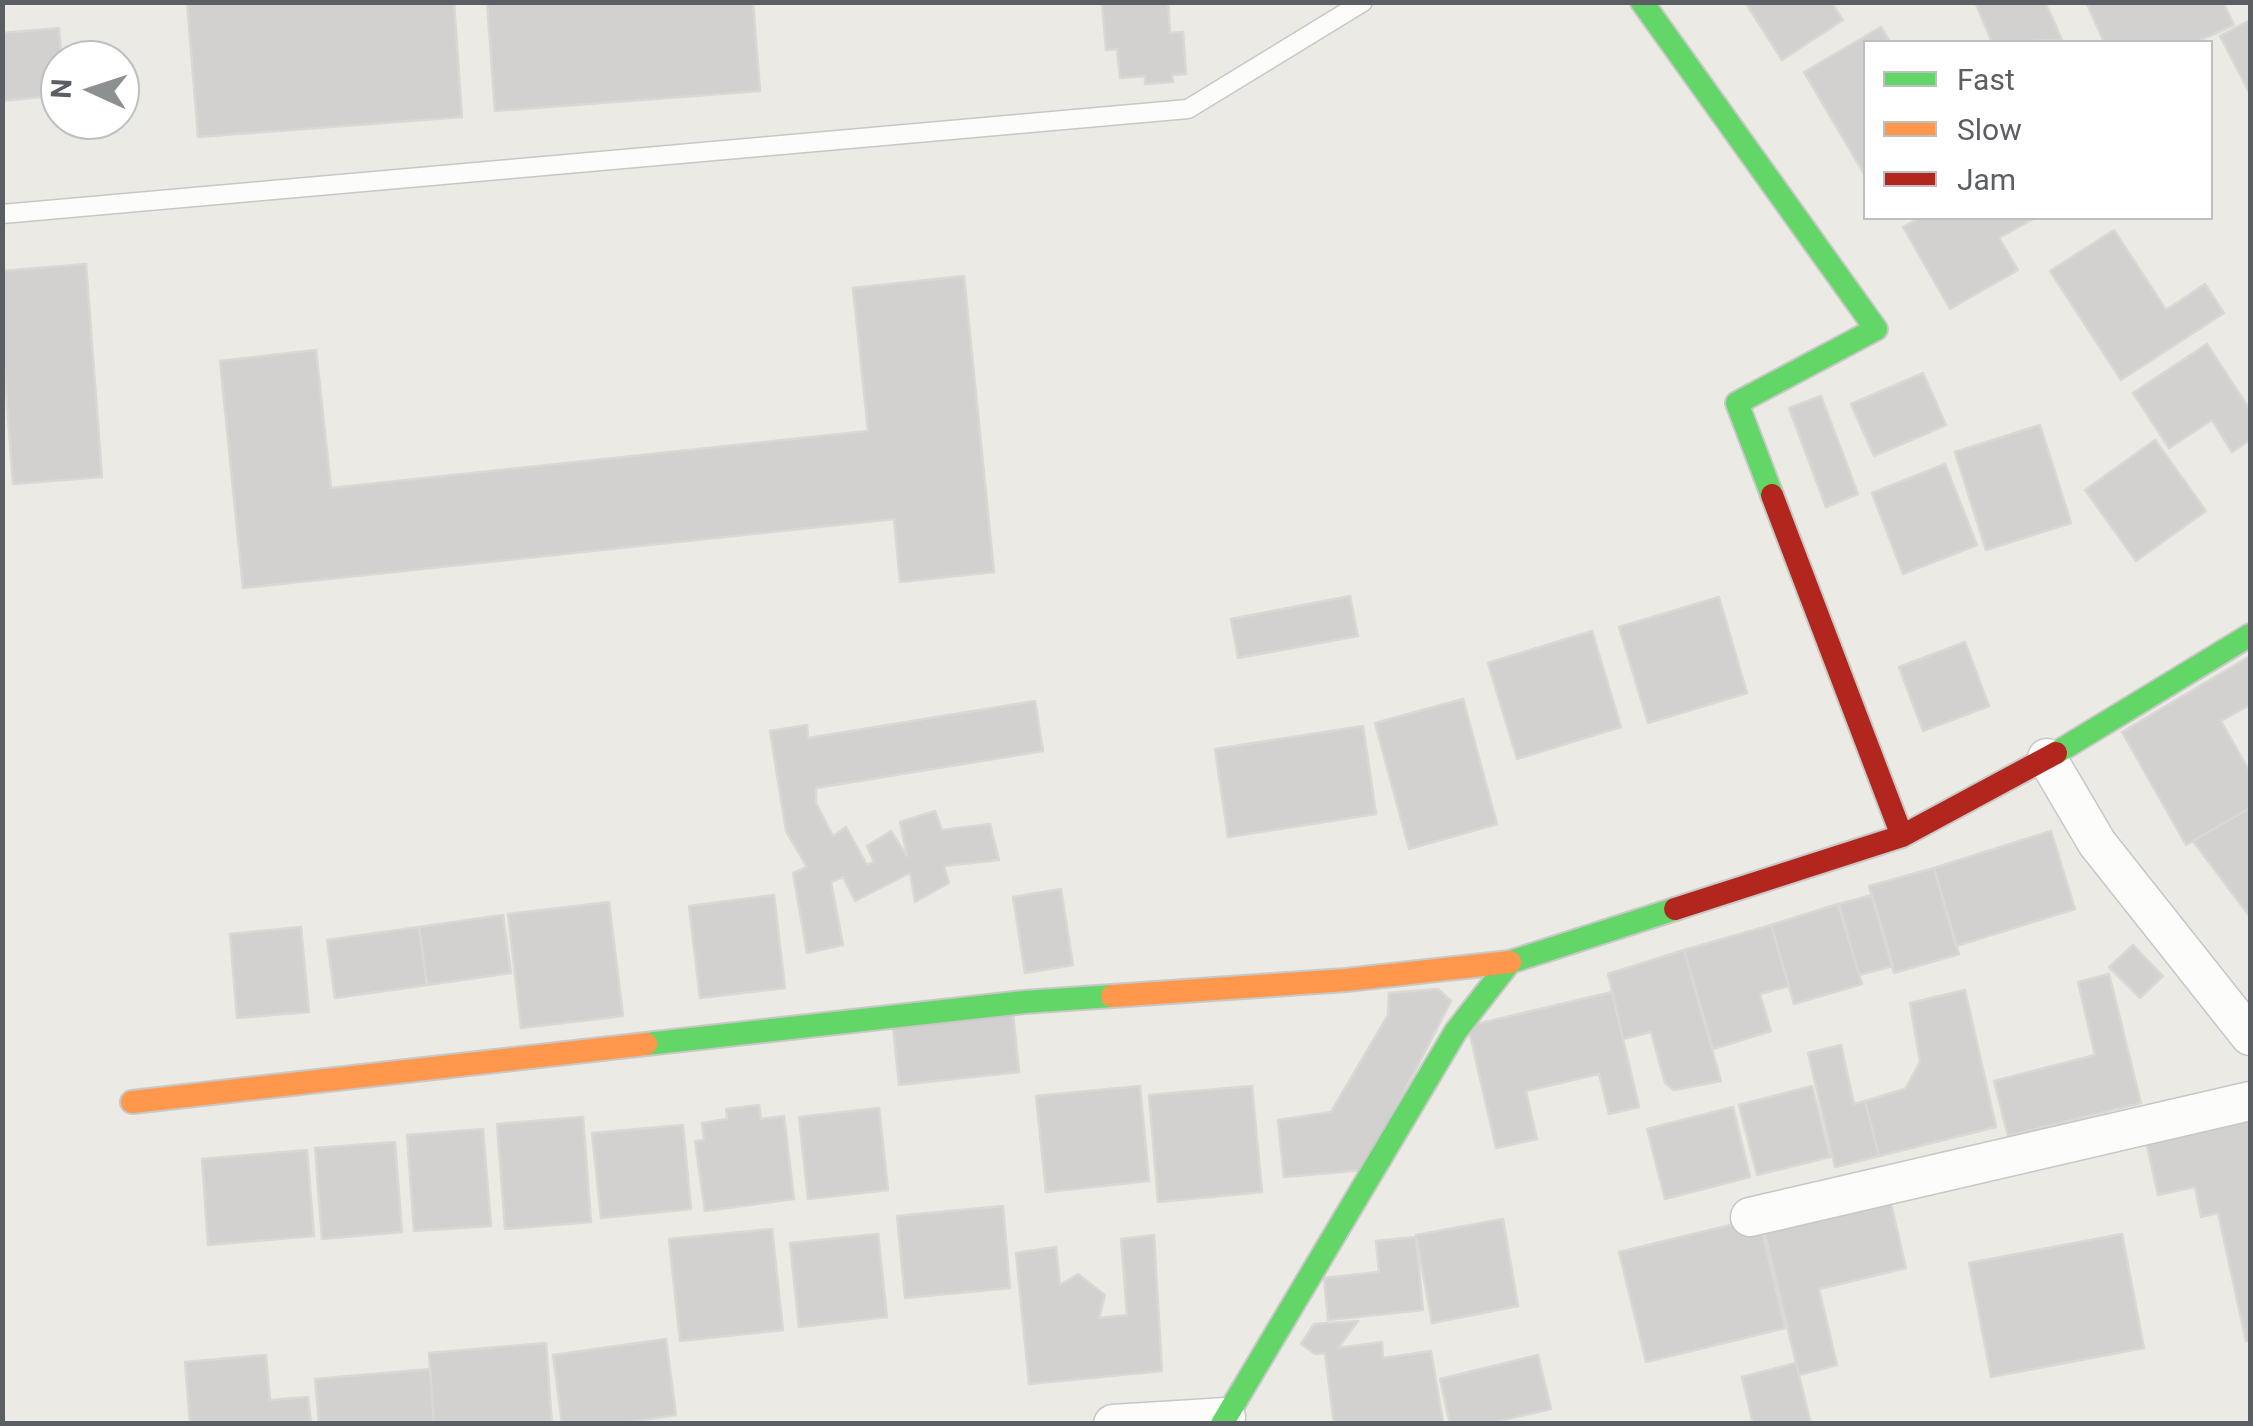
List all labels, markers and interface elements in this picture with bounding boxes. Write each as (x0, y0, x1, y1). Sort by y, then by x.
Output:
north arrow (40, 40, 140, 140)
legend (1863, 40, 2213, 220)
text: Fast (1957, 62, 2015, 97)
text: N (45, 78, 79, 99)
text: Slow (1957, 112, 2022, 147)
text: Jam (1957, 162, 2016, 197)

